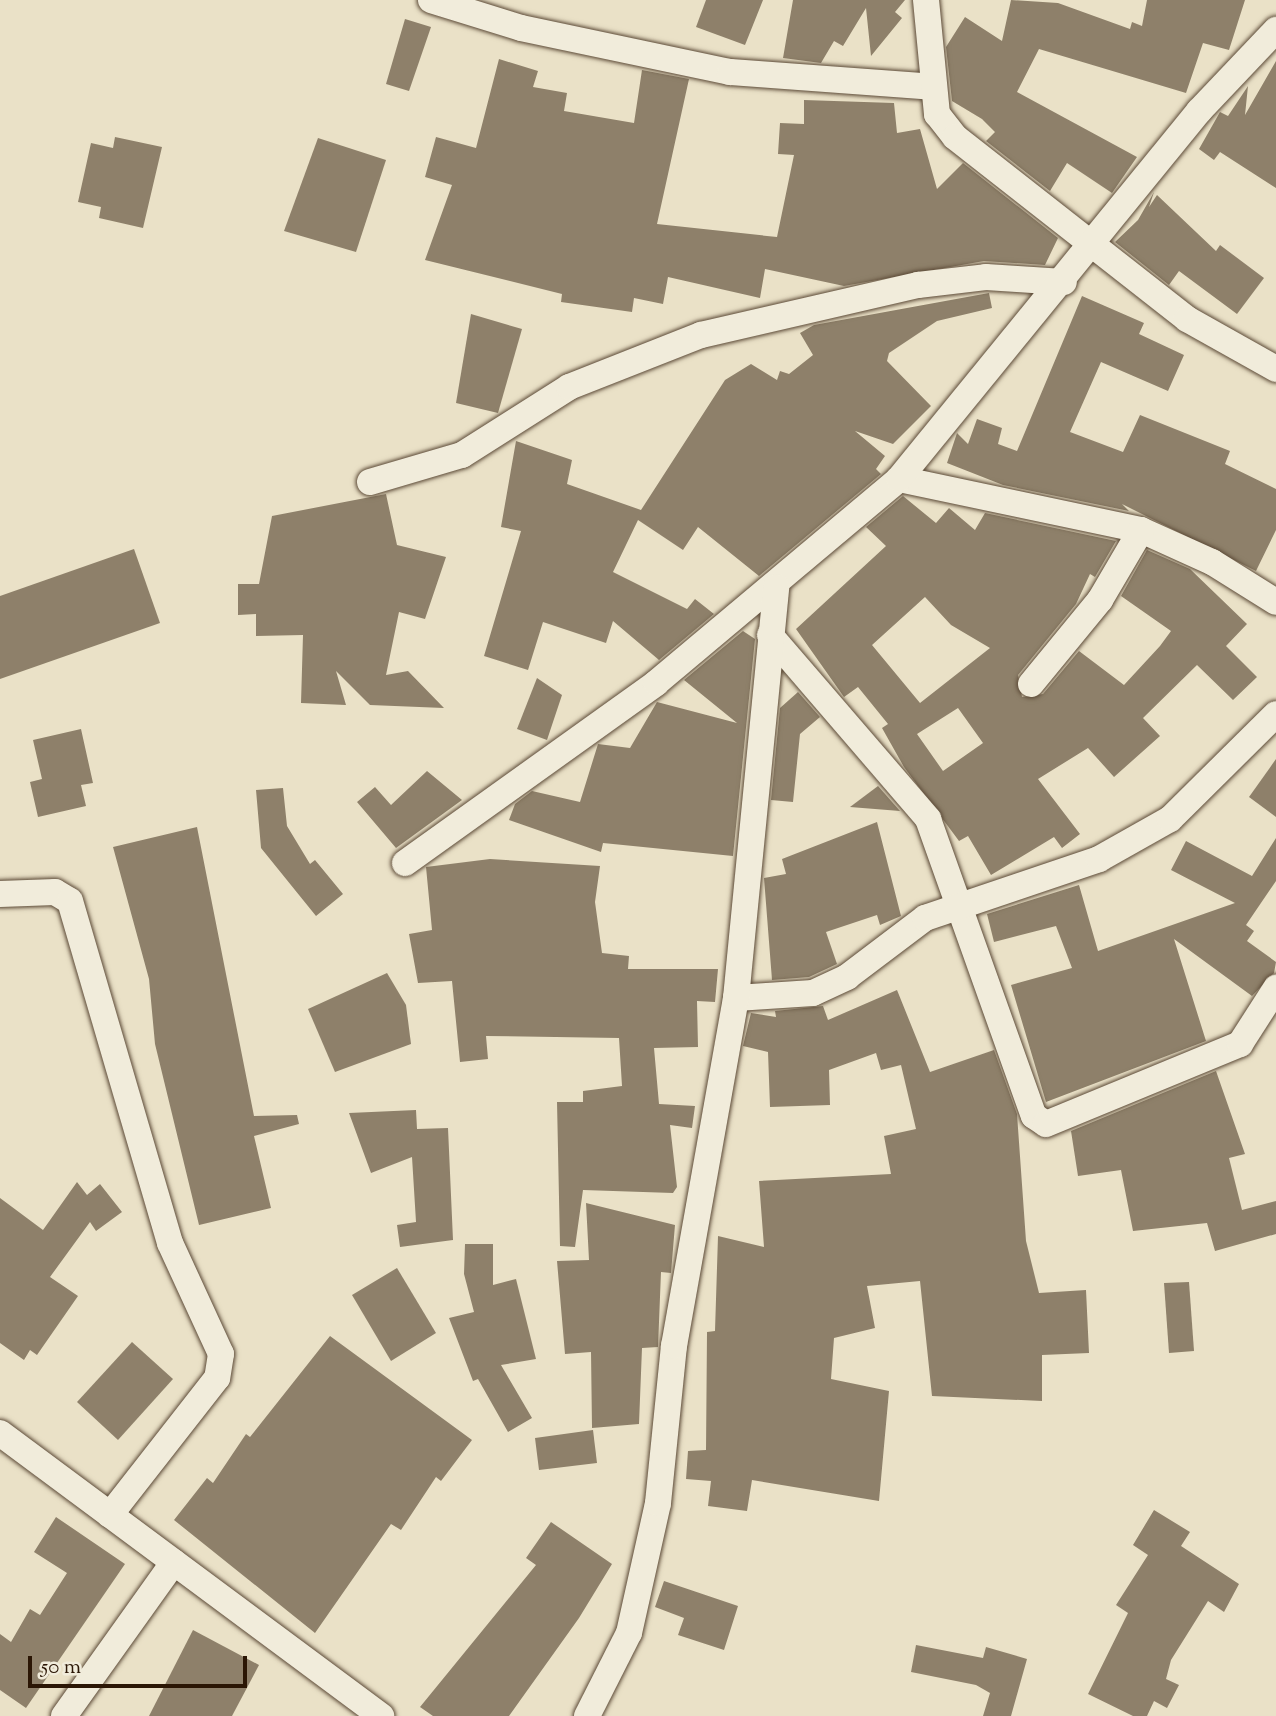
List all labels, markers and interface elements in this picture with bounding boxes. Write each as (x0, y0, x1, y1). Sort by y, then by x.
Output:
scale bar (32, 1642, 250, 1686)
text: 50 m (41, 1653, 81, 1683)

